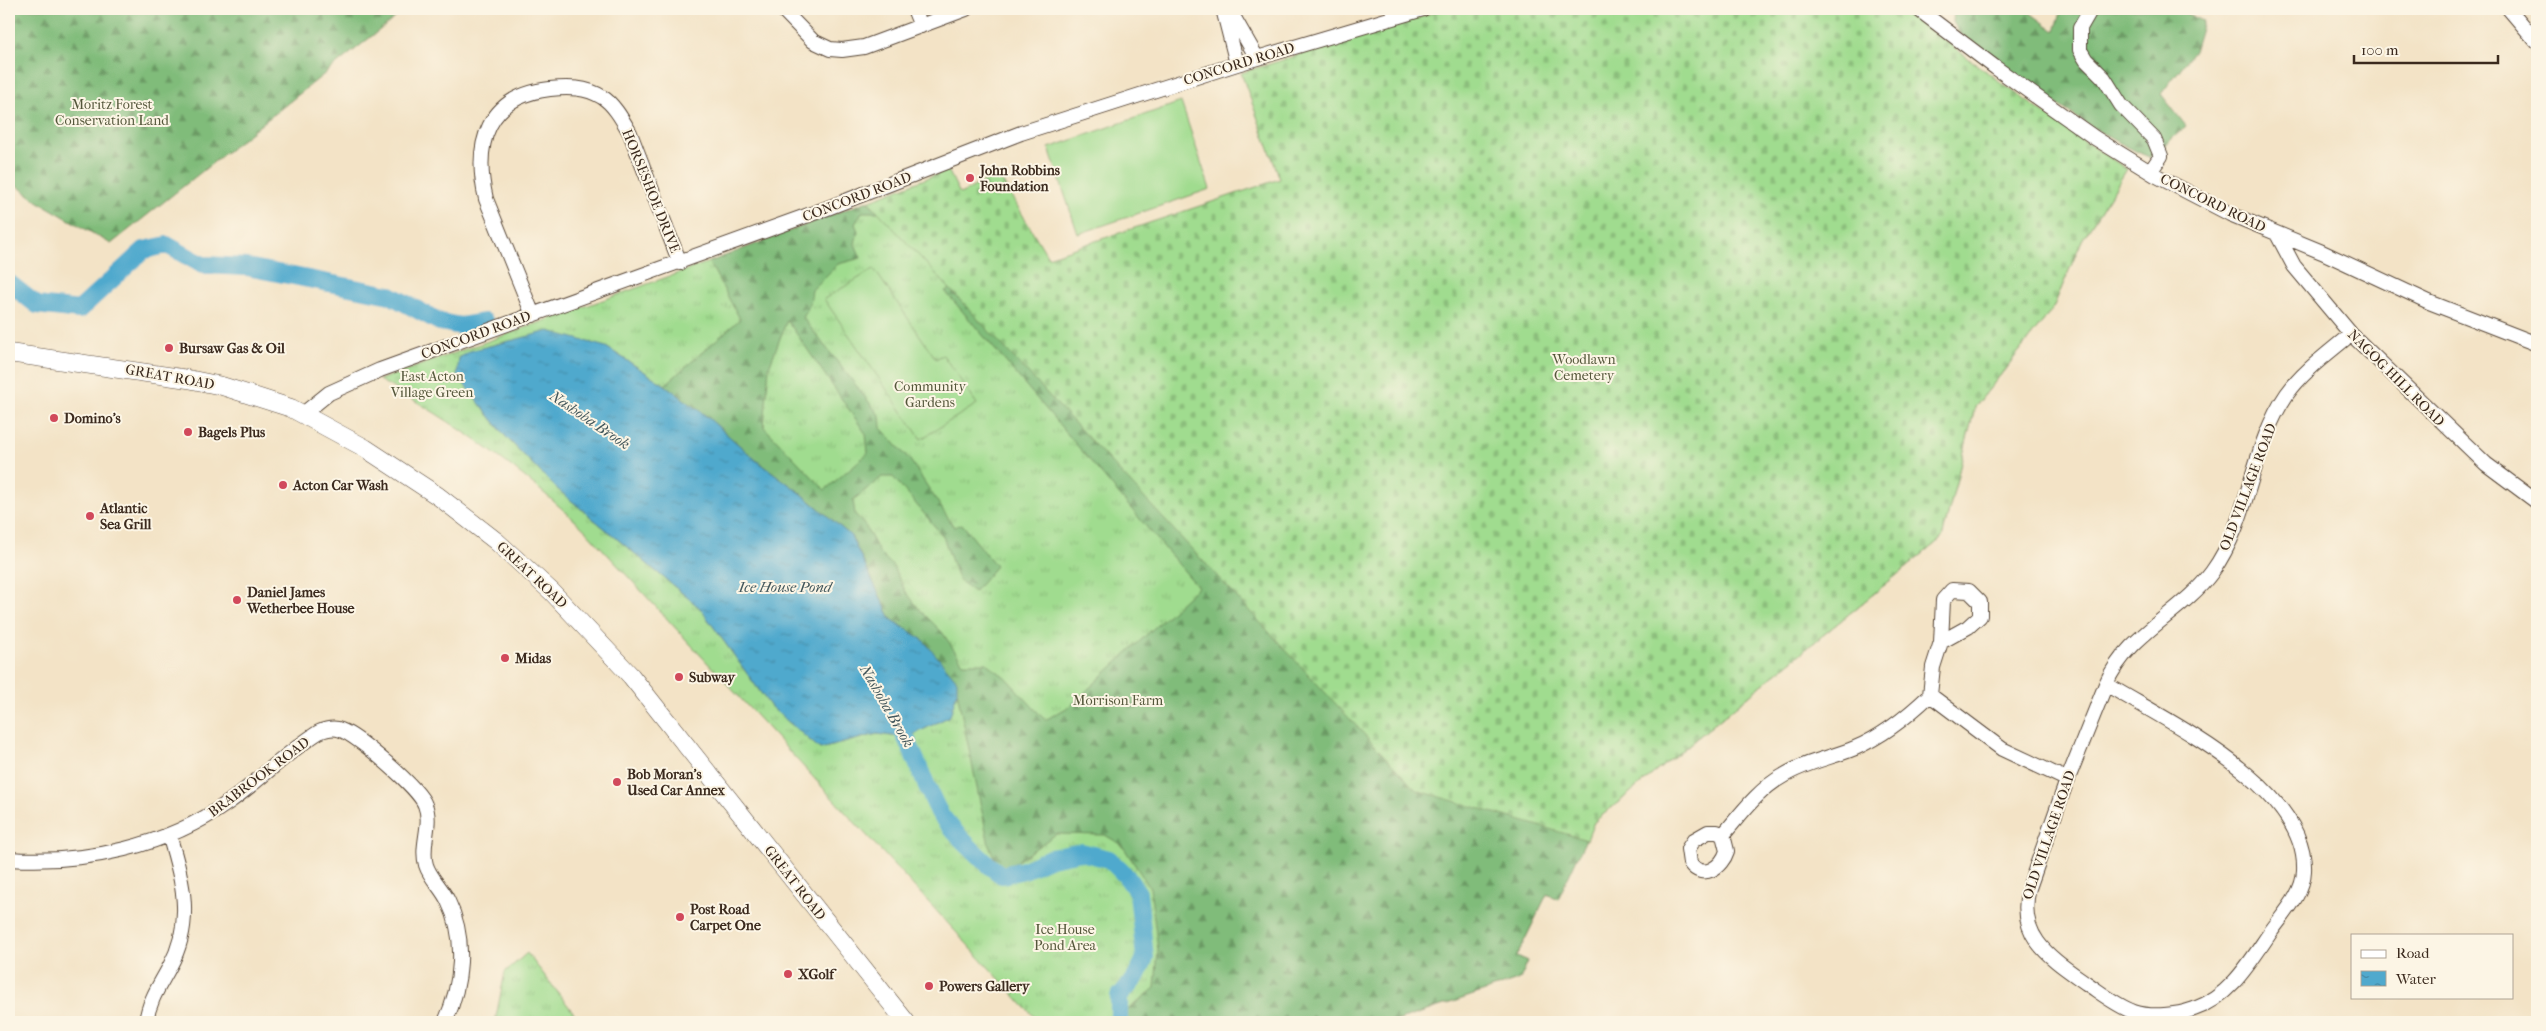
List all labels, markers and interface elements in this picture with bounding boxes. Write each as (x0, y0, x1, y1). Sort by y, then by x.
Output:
scale bar (2354, 32, 2497, 64)
street label: CONCORD ROAD (1181, 39, 1297, 89)
text: 100 m (2361, 41, 2399, 59)
park label: Moritz Forest Conservation Land (55, 96, 169, 129)
street label: HORSESHOE DRIVE (618, 127, 684, 256)
place label: John Robbins Foundation (978, 162, 1061, 195)
street label: CONCORD ROAD (800, 168, 914, 226)
street label: CONCORD ROAD (2157, 170, 2269, 236)
marker: John Robbins Foundation (964, 172, 976, 184)
street label: CONCORD ROAD (419, 307, 533, 363)
street label: NAGOG HILL ROAD (2344, 326, 2448, 430)
place label: Bursaw Gas & Oil (179, 340, 285, 357)
marker: Bursaw Gas & Oil (163, 342, 175, 354)
park label: Woodlawn Cemetery (1551, 351, 1616, 384)
street label: GREAT ROAD (124, 361, 216, 393)
park label: East Acton Village Green (390, 368, 473, 401)
park label: Community Gardens (894, 378, 967, 411)
water label: Nashoba Brook (546, 386, 633, 453)
place label: Domino's (64, 410, 122, 427)
marker: Domino's (48, 412, 60, 424)
street label: OLD VILLAGE ROAD (2216, 421, 2280, 553)
place label: Bagels Plus (198, 424, 266, 441)
marker: Bagels Plus (182, 426, 194, 438)
place label: Acton Car Wash (292, 477, 390, 494)
marker: Acton Car Wash (277, 479, 289, 491)
place label: Atlantic Sea Grill (99, 500, 152, 533)
marker: Atlantic Sea Grill (84, 510, 96, 522)
street label: GREAT ROAD (493, 538, 571, 612)
water label: Ice House Pond (738, 578, 834, 596)
place label: Daniel James Wetherbee House (246, 584, 355, 617)
marker: Daniel James Wetherbee House (231, 594, 243, 606)
place label: Midas (514, 650, 552, 667)
marker: Midas (499, 652, 511, 664)
water label: Nashoba Brook (856, 661, 918, 751)
place label: Subway (689, 669, 737, 686)
marker: Subway (673, 671, 685, 683)
park label: Morrison Farm (1073, 692, 1164, 709)
street label: BRABROOK ROAD (205, 733, 313, 821)
place label: Bob Moran's Used Car Annex (626, 766, 726, 799)
street label: OLD VILLAGE ROAD (2019, 768, 2079, 902)
marker: Bob Moran's Used Car Annex (611, 776, 623, 788)
street label: GREAT ROAD (761, 842, 830, 924)
place label: Post Road Carpet One (690, 901, 761, 934)
marker: Post Road Carpet One (674, 911, 686, 923)
park label: Ice House Pond Area (1034, 921, 1097, 954)
legend (2351, 934, 2514, 998)
text: Road (2396, 944, 2430, 962)
place label: XGolf (797, 966, 837, 983)
marker: XGolf (782, 968, 794, 980)
text: Water (2395, 970, 2436, 988)
place label: Powers Gallery (939, 978, 1031, 995)
marker: Powers Gallery (923, 980, 935, 992)

